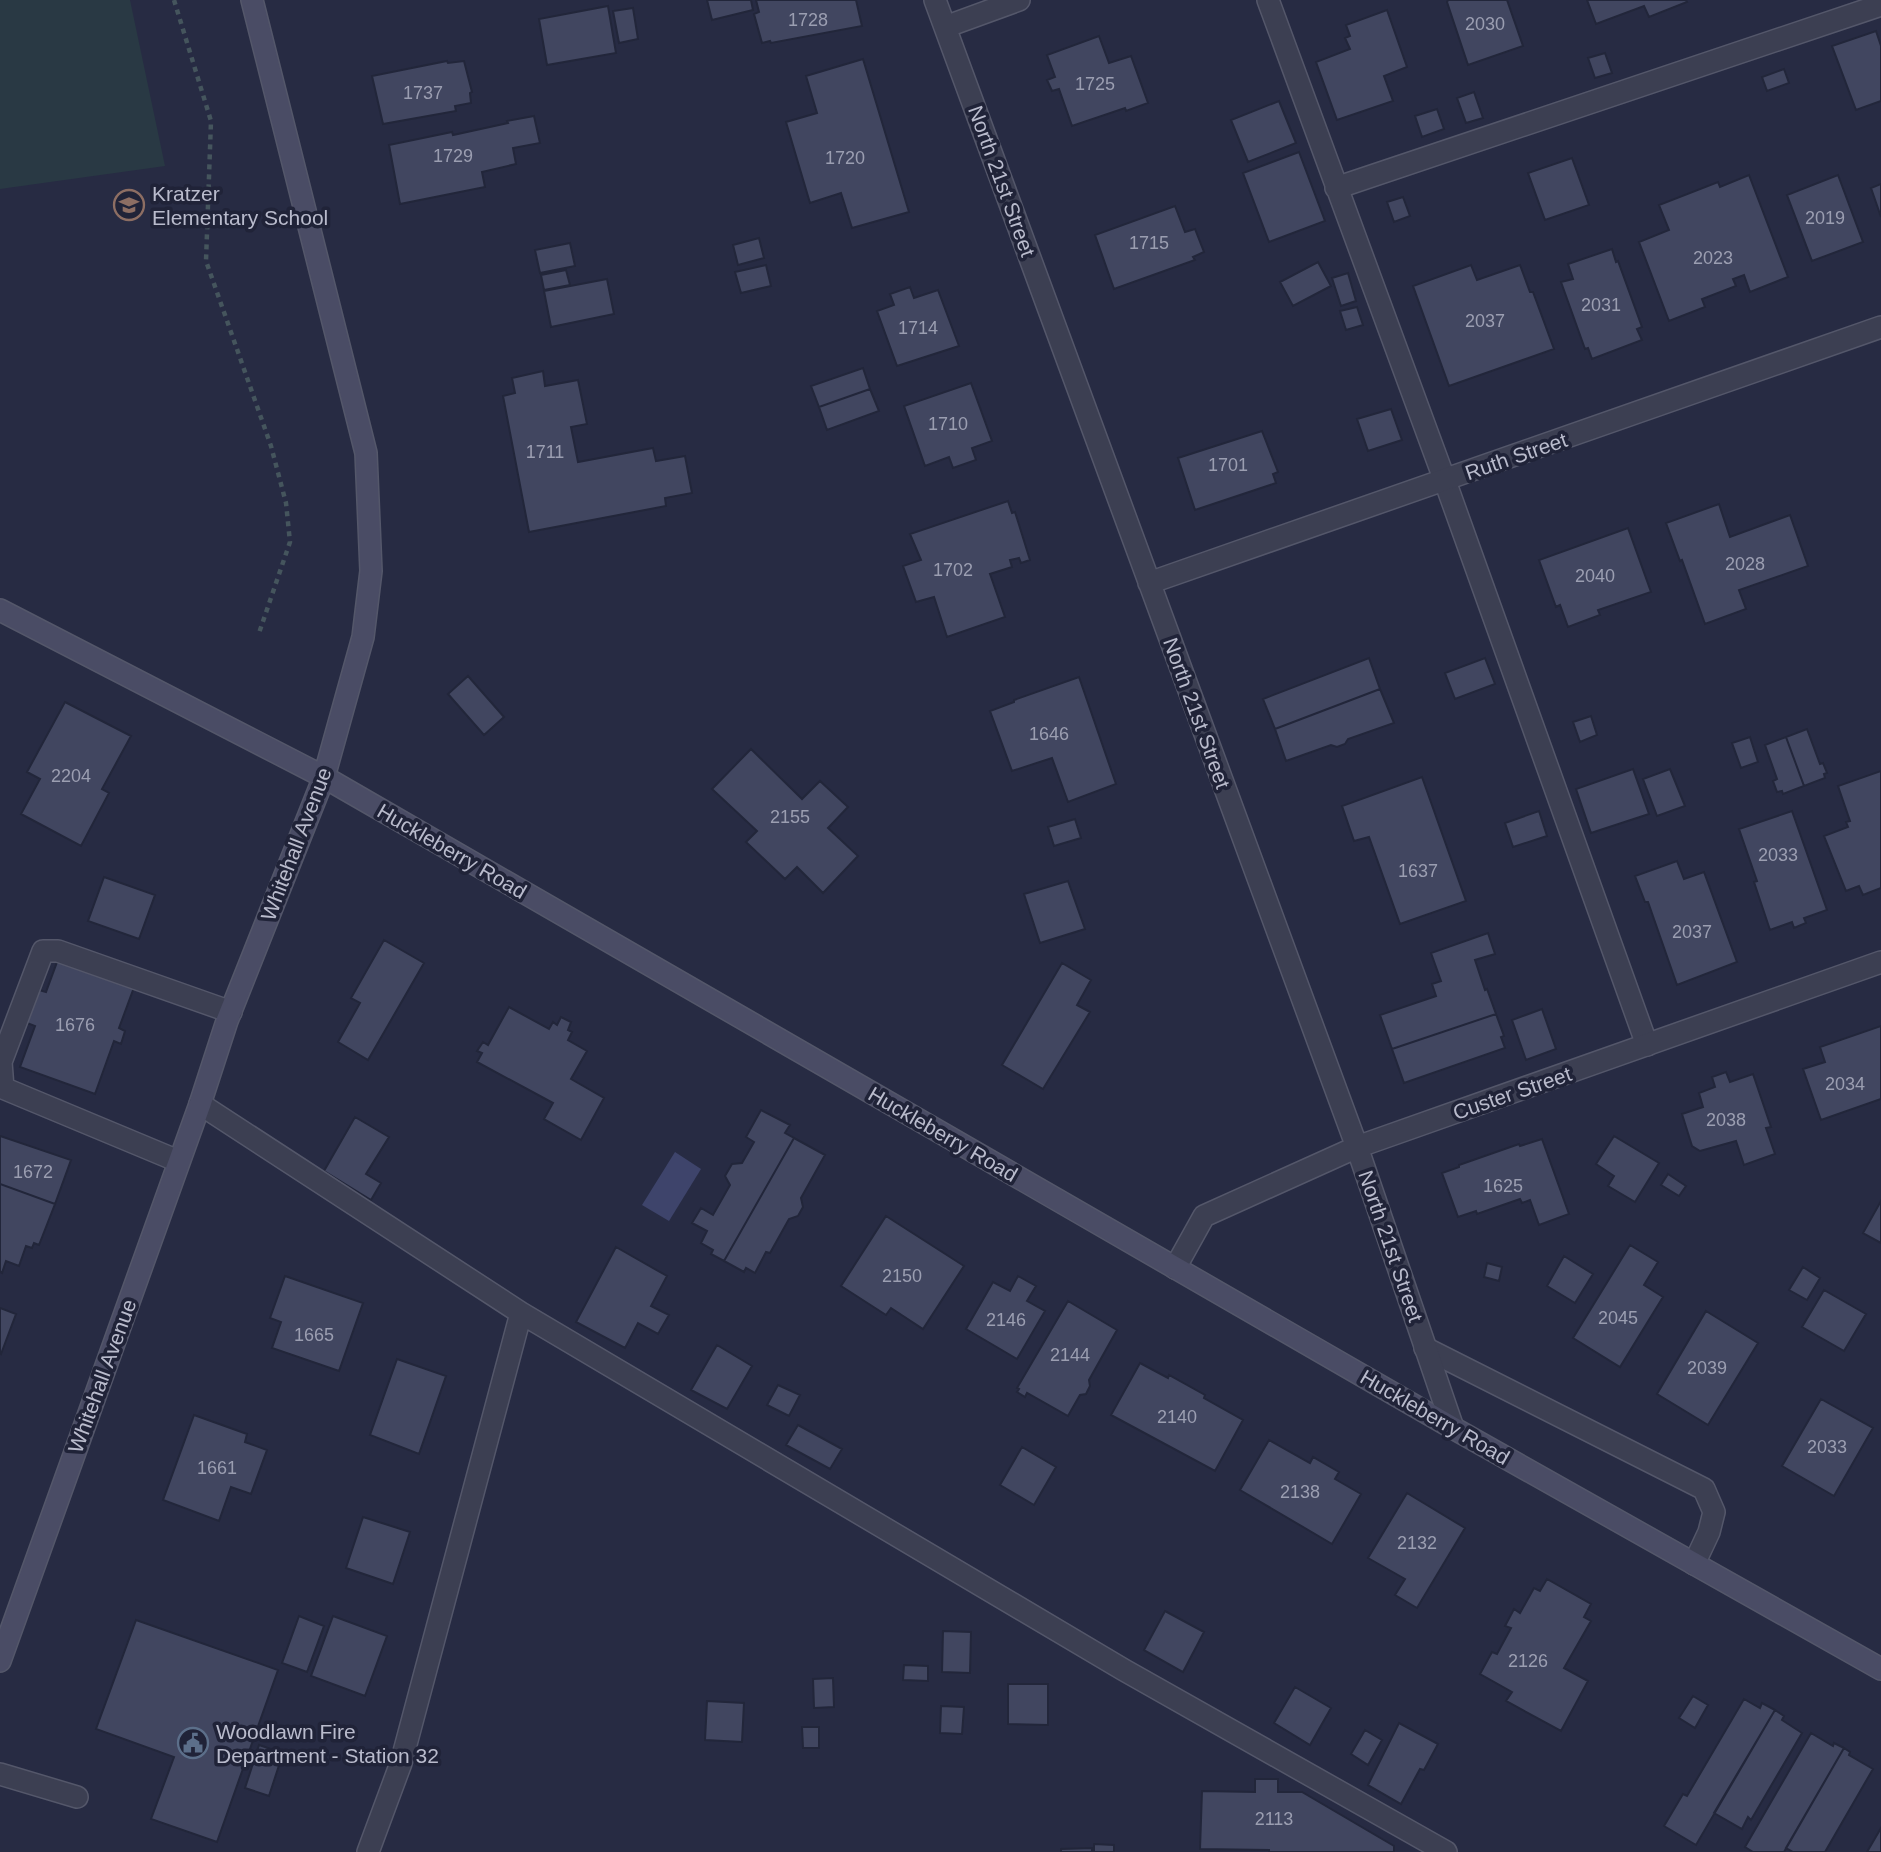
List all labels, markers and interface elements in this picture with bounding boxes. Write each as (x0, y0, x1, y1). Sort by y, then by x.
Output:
house number: 1728 (788, 10, 828, 30)
house number: 2030 (1465, 14, 1505, 34)
house number: 1725 (1075, 74, 1115, 94)
house number: 1737 (403, 83, 443, 103)
street label: North 21st Street (964, 102, 1040, 260)
house number: 1729 (433, 146, 473, 166)
house number: 1720 (825, 148, 865, 168)
place label: Kratzer Elementary School (152, 182, 328, 229)
school or university icon: Kratzer Elementary School (112, 188, 146, 222)
house number: 2019 (1805, 208, 1845, 228)
house number: 1715 (1129, 233, 1169, 253)
house number: 2023 (1693, 248, 1733, 268)
house number: 2031 (1581, 295, 1621, 315)
house number: 2037 (1465, 311, 1505, 331)
house number: 1714 (898, 318, 938, 338)
house number: 1710 (928, 414, 968, 434)
street label: Ruth Street (1462, 428, 1570, 484)
house number: 1711 (526, 442, 564, 462)
house number: 1701 (1208, 455, 1248, 475)
house number: 2028 (1725, 554, 1765, 574)
house number: 1702 (933, 560, 973, 580)
house number: 2040 (1575, 566, 1615, 586)
street label: North 21st Street (1159, 634, 1235, 792)
house number: 1646 (1029, 724, 1069, 744)
street label: Whitehall Avenue (256, 764, 336, 924)
house number: 2204 (51, 766, 91, 786)
street label: Huckleberry Road (373, 799, 531, 903)
house number: 2155 (770, 807, 810, 827)
house number: 2033 (1758, 845, 1798, 865)
house number: 1637 (1398, 861, 1438, 881)
house number: 2037 (1672, 922, 1712, 942)
house number: 1676 (55, 1015, 95, 1035)
street label: Custer Street (1450, 1062, 1574, 1124)
house number: 2034 (1825, 1074, 1865, 1094)
street label: Huckleberry Road (864, 1082, 1022, 1186)
house number: 2038 (1706, 1110, 1746, 1130)
house number: 1672 (13, 1162, 53, 1182)
street label: North 21st Street (1354, 1167, 1428, 1325)
house number: 1625 (1483, 1176, 1523, 1196)
house number: 2150 (882, 1266, 922, 1286)
street label: Whitehall Avenue (64, 1296, 140, 1456)
house number: 2045 (1598, 1308, 1638, 1328)
house number: 2146 (986, 1310, 1026, 1330)
house number: 1665 (294, 1325, 334, 1345)
house number: 2144 (1050, 1345, 1090, 1365)
house number: 2039 (1687, 1358, 1727, 1378)
street label: Huckleberry Road (1356, 1365, 1514, 1469)
house number: 2140 (1157, 1407, 1197, 1427)
house number: 2033 (1807, 1437, 1847, 1457)
house number: 1661 (197, 1458, 237, 1478)
house number: 2138 (1280, 1482, 1320, 1502)
house number: 2132 (1397, 1533, 1437, 1553)
house number: 2126 (1508, 1651, 1548, 1671)
place label: Woodlawn Fire Department - Station 32 (216, 1720, 439, 1767)
public building icon: Woodlawn Fire Department - Station 32 (176, 1726, 210, 1760)
house number: 2113 (1255, 1809, 1293, 1829)

